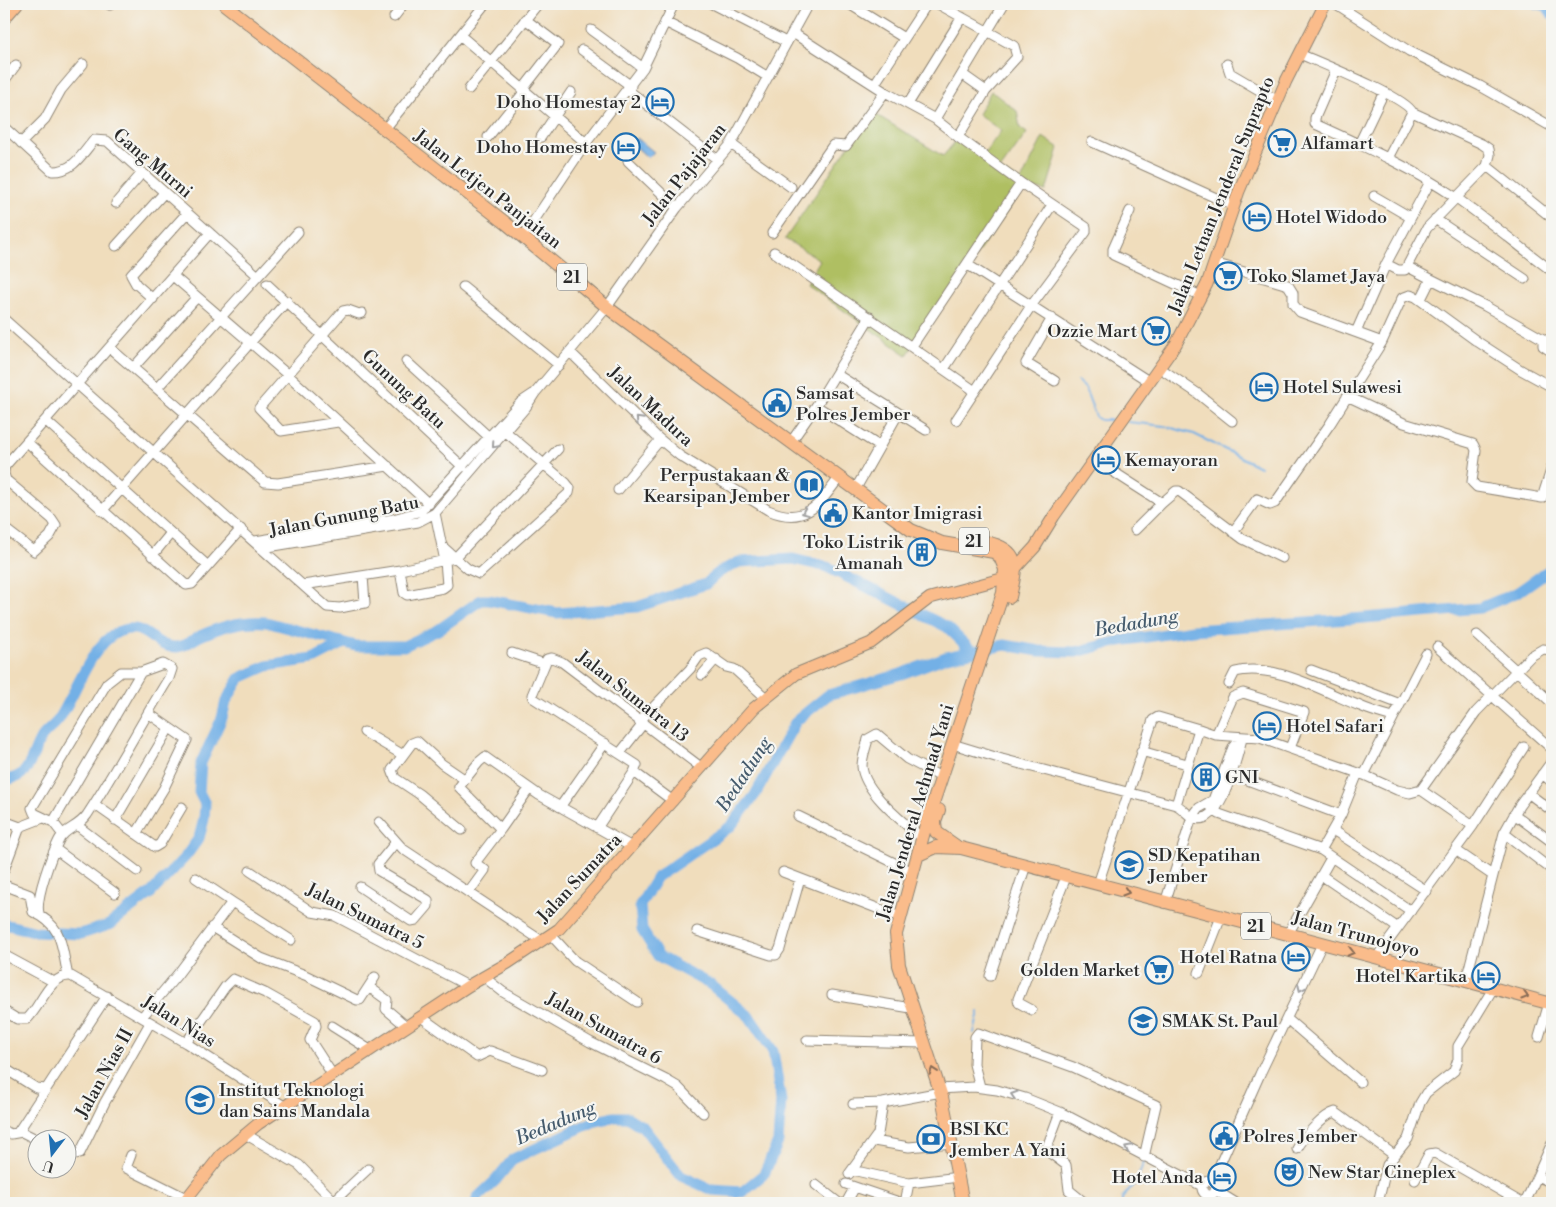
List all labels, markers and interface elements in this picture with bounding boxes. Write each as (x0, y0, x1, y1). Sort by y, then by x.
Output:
street label: Jalan Letnan Jenderal Suprapto (1163, 73, 1280, 318)
hotel icon: Doho Homestay 2 (645, 87, 675, 117)
place label: Doho Homestay 2 (497, 91, 641, 114)
street label: Jalan Pajajaran (637, 118, 732, 231)
street label: Gang Murni (108, 123, 197, 203)
street label: Jalan Letjen Panjaitan (409, 124, 566, 254)
supermarket icon: Alfamart (1267, 128, 1297, 158)
hotel icon: Doho Homestay (611, 132, 641, 162)
place label: Alfamart (1300, 132, 1374, 155)
place label: Doho Homestay (477, 136, 607, 159)
hotel icon: Hotel Widodo (1242, 202, 1272, 232)
place label: Hotel Widodo (1276, 206, 1387, 229)
supermarket icon: Toko Slamet Jaya (1213, 261, 1243, 291)
road number: 21 (557, 264, 587, 290)
place label: Toko Slamet Jaya (1247, 265, 1386, 288)
supermarket icon: Ozzie Mart (1141, 316, 1171, 346)
place label: Ozzie Mart (1047, 320, 1138, 343)
street label: Gunung Batu (357, 345, 451, 435)
street label: Jalan Madura (603, 360, 699, 452)
hotel icon: Hotel Sulawesi (1249, 372, 1279, 402)
place label: Hotel Sulawesi (1283, 376, 1402, 399)
place label: Samsat Polres Jember (796, 382, 911, 426)
public building icon: Samsat Polres Jember (762, 388, 792, 418)
one-way arrow (636, 416, 645, 425)
one-way arrow (491, 439, 500, 448)
hotel icon: Kemayoran (1091, 445, 1121, 475)
place label: Kemayoran (1125, 449, 1218, 472)
place label: Perpustakaan & Kearsipan Jember (644, 464, 791, 508)
library icon: Perpustakaan & Kearsipan Jember (794, 470, 824, 500)
street label: Jalan Gunung Batu (266, 491, 422, 542)
public building icon: Kantor Imigrasi (818, 498, 848, 528)
place label: Kantor Imigrasi (852, 502, 982, 525)
one-way arrow (801, 506, 810, 516)
road number: 21 (959, 528, 989, 554)
place label: Toko Listrik Amanah (803, 531, 905, 575)
building icon: Toko Listrik Amanah (907, 537, 937, 567)
water label: Bedadung (1091, 604, 1181, 642)
street label: Jalan Sumatra 13 (571, 645, 693, 747)
street label: Jalan Jenderal Achmad Yani (871, 701, 959, 924)
hotel icon: Hotel Safari (1252, 711, 1282, 741)
place label: Hotel Safari (1286, 715, 1384, 738)
water label: Bedadung (710, 731, 778, 817)
building icon: GNI (1191, 762, 1221, 792)
place label: GNI (1225, 766, 1259, 789)
street label: Jalan Sumatra (531, 828, 627, 929)
place label: SD Kepatihan Jember (1147, 844, 1261, 888)
school or university icon: SD Kepatihan Jember (1114, 850, 1144, 880)
street label: Jalan Sumatra 5 (301, 878, 427, 955)
one-way arrow (1121, 886, 1130, 896)
street label: Jalan Trunojoyo (1289, 906, 1422, 963)
road number: 21 (1241, 912, 1271, 939)
hotel icon: Hotel Ratna (1281, 942, 1311, 972)
place label: Hotel Ratna (1180, 946, 1278, 969)
one-way arrow (1346, 946, 1354, 956)
supermarket icon: Golden Market (1144, 955, 1174, 985)
place label: Golden Market (1020, 959, 1141, 982)
hotel icon: Hotel Kartika (1471, 961, 1501, 991)
place label: Hotel Kartika (1356, 965, 1468, 988)
one-way arrow (1298, 983, 1308, 992)
street label: Jalan Sumatra 6 (541, 987, 666, 1070)
street label: Jalan Nias (137, 989, 220, 1053)
one-way arrow (1520, 991, 1528, 1001)
school or university icon: SMAK St. Paul (1128, 1006, 1158, 1036)
place label: SMAK St. Paul (1162, 1010, 1279, 1033)
street label: Jalan Nias II (70, 1024, 139, 1123)
one-way arrow (929, 1067, 939, 1075)
place label: Institut Teknologi dan Sains Mandala (219, 1079, 371, 1123)
school or university icon: Institut Teknologi dan Sains Mandala (185, 1085, 215, 1115)
one-way arrow (1010, 1090, 1019, 1100)
water label: Bedadung (511, 1095, 600, 1151)
place label: BSI KC Jember A Yani (949, 1118, 1066, 1162)
public building icon: Polres Jember (1209, 1121, 1239, 1151)
bank icon: BSI KC Jember A Yani (916, 1124, 946, 1154)
place label: Polres Jember (1243, 1125, 1358, 1148)
north arrow (28, 1130, 78, 1180)
one-way arrow (1124, 1144, 1133, 1154)
text: U (41, 1155, 56, 1176)
theatre icon: New Star Cineplex (1274, 1157, 1304, 1187)
place label: New Star Cineplex (1308, 1161, 1457, 1184)
hotel icon: Hotel Anda (1207, 1162, 1237, 1192)
place label: Hotel Anda (1112, 1166, 1204, 1189)

